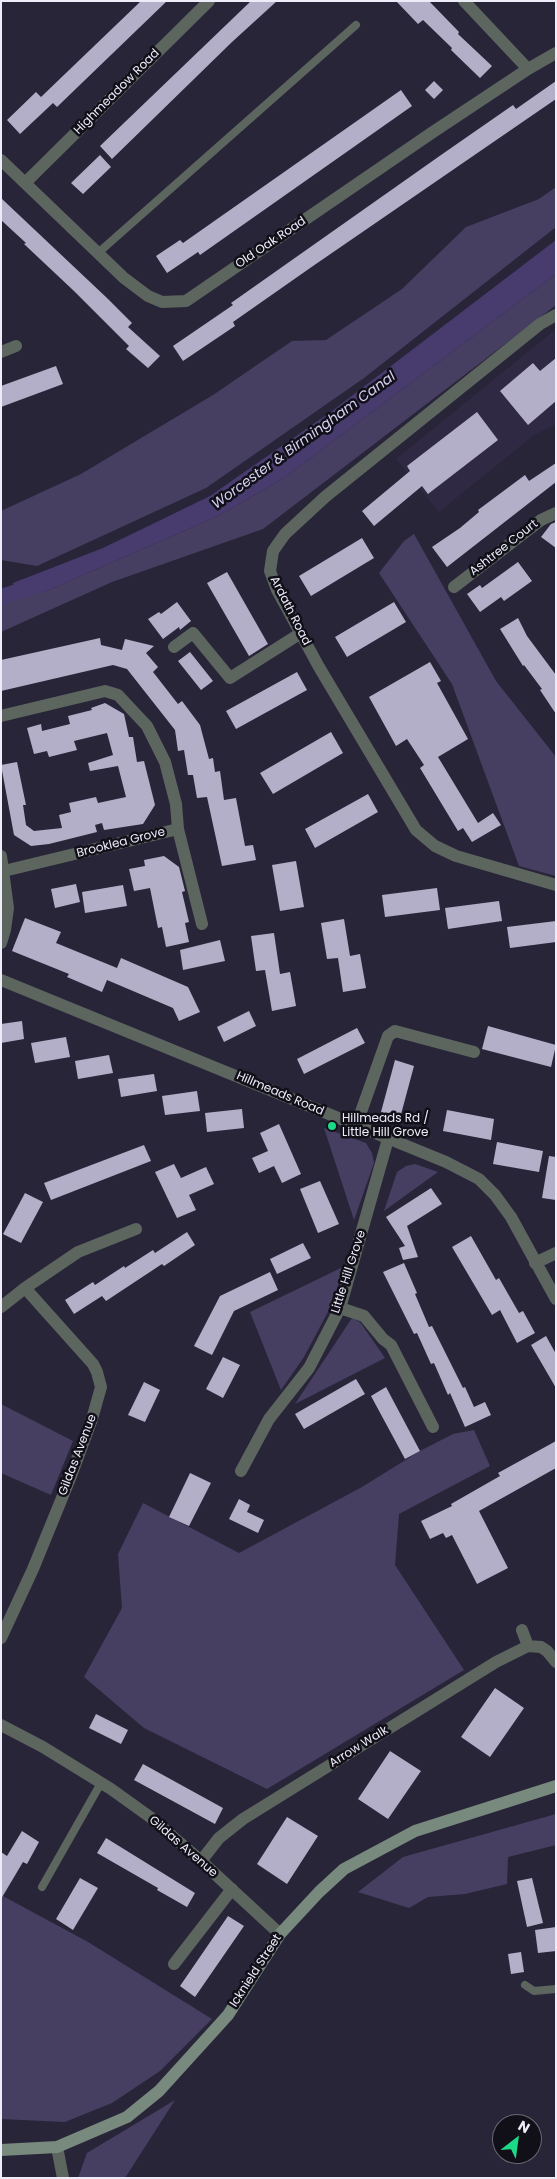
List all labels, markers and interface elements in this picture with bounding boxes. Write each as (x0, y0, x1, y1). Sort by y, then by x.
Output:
street label: Highmeadow Road (71, 46, 163, 138)
street label: Old Oak Road (233, 214, 309, 272)
water label: Worcester & Birmingham Canal (209, 369, 399, 513)
street label: Ashtree Court (467, 517, 541, 579)
street label: Ardath Road (267, 574, 313, 648)
street label: Brooklea Grove (75, 825, 167, 861)
street label: Hillmeads Road (234, 1069, 326, 1119)
place label: Hillmeads Rd / Little Hill Grove (342, 1112, 429, 1140)
marker: Hillmeads Rd / Little Hill Grove (326, 1120, 338, 1132)
street label: Little Hill Grove (329, 1229, 369, 1315)
street label: Gildas Avenue (56, 1412, 100, 1498)
street label: Arrow Walk (327, 1723, 391, 1771)
street label: Gildas Avenue (146, 1813, 220, 1881)
street label: Icknield Street (227, 1932, 285, 2010)
north arrow (492, 2114, 542, 2164)
text: N (514, 2116, 534, 2138)

